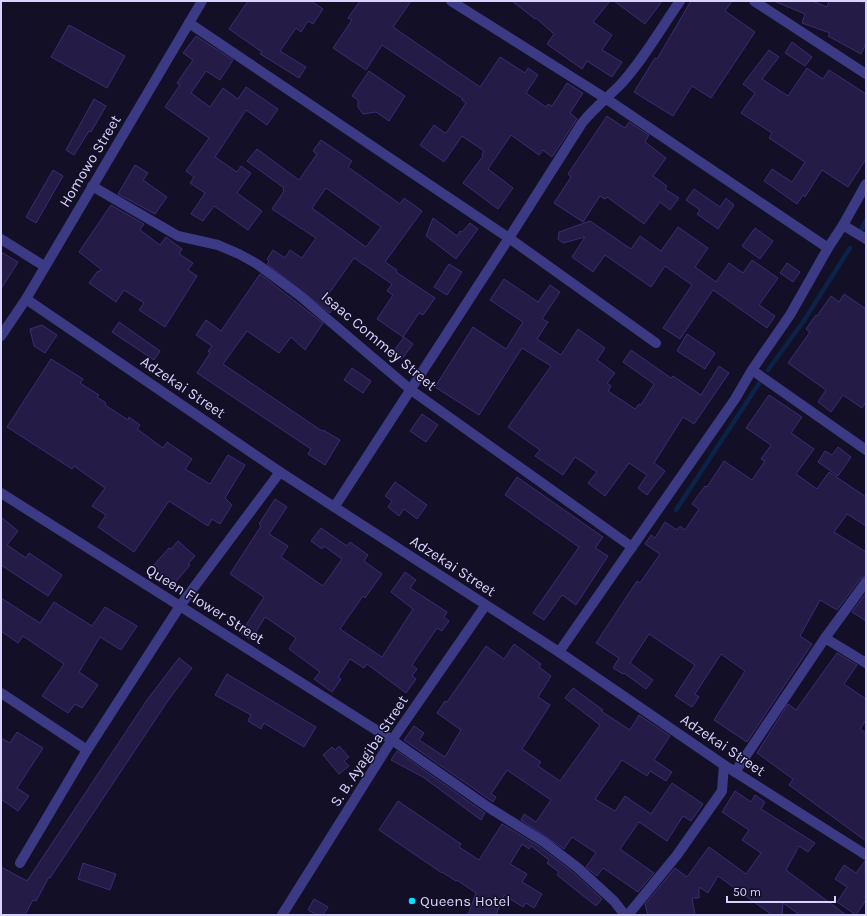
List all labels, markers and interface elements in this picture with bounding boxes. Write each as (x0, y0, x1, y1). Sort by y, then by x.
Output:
street label: Homowo Street (55, 111, 125, 210)
street label: Isaac Commey Street (318, 288, 441, 395)
street label: Adzekai Street (137, 352, 229, 422)
street label: Adzekai Street (407, 532, 499, 600)
street label: Queen Flower Street (143, 560, 268, 648)
street label: S. B. Ayagiba Street (326, 692, 412, 810)
street label: Adzekai Street (677, 710, 769, 780)
scale bar (727, 878, 835, 904)
text: 50 m (733, 885, 761, 899)
place label: Queens Hotel (420, 892, 511, 910)
marker: Queens Hotel (407, 896, 417, 906)

